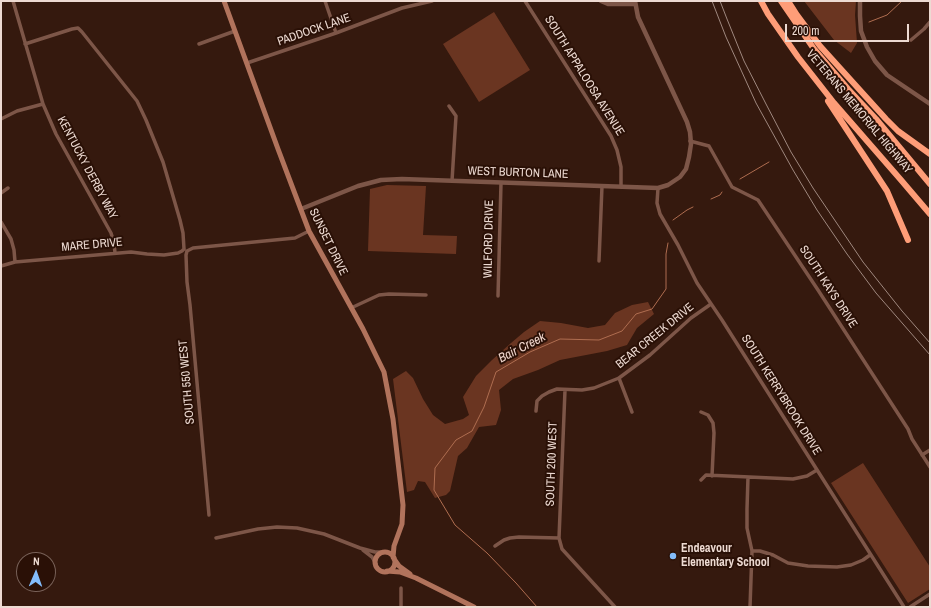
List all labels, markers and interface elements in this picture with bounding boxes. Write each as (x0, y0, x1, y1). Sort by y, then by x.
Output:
street label: PADDOCK LANE (276, 11, 352, 49)
street label: SOUTH APPALOOSA AVENUE (541, 13, 627, 139)
scale bar (787, 16, 911, 42)
text: 200 m (792, 23, 819, 39)
street label: VETERANS MEMORIAL HIGHWAY (803, 47, 915, 177)
street label: KENTUCKY DERBY WAY (54, 114, 120, 222)
street label: WEST BURTON LANE (467, 164, 569, 182)
street label: WILFORD DRIVE (481, 200, 497, 278)
street label: SUNSET DRIVE (306, 206, 350, 278)
street label: MARE DRIVE (61, 235, 123, 255)
street label: SOUTH KAYS DRIVE (796, 243, 860, 331)
street label: BEAR CREEK DRIVE (613, 300, 697, 372)
water label: Bair Creek (496, 329, 548, 367)
street label: SOUTH KERRYBROOK DRIVE (738, 332, 824, 458)
street label: SOUTH 550 WEST (176, 339, 198, 425)
street label: SOUTH 200 WEST (543, 421, 561, 507)
place label: Endeavour Elementary School (681, 542, 770, 570)
marker: Endeavour Elementary School (668, 551, 678, 561)
north arrow (16, 552, 56, 592)
text: N (33, 554, 40, 568)

